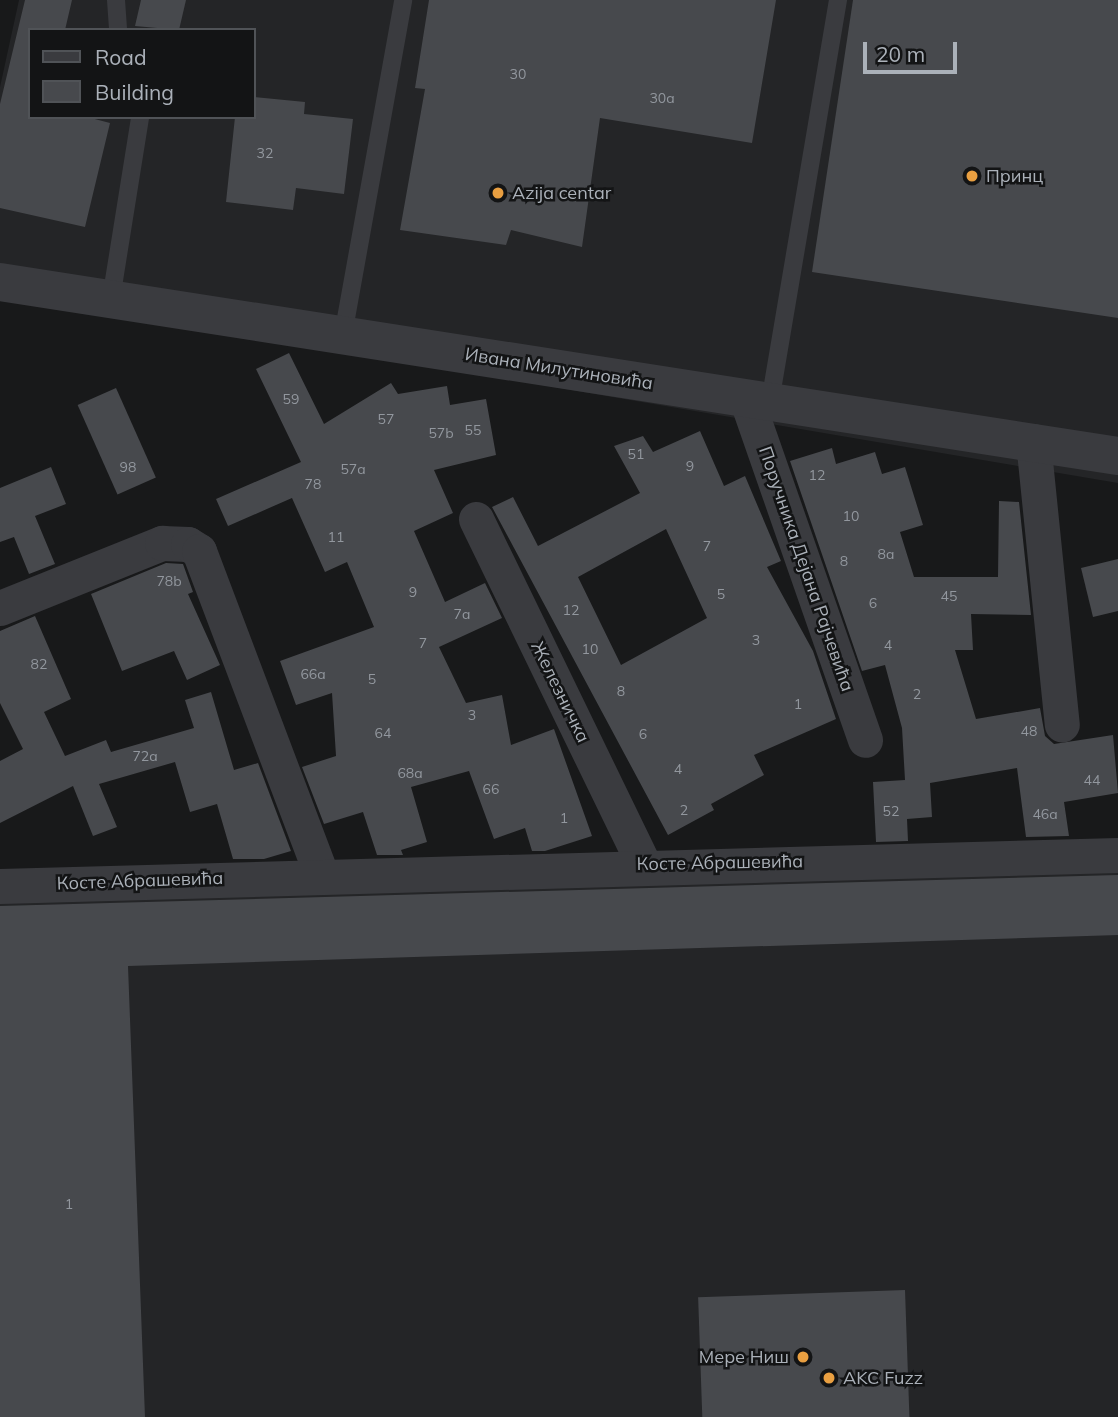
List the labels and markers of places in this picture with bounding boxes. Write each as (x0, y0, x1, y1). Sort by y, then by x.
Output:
place label: Принц (986, 165, 1043, 187)
marker: Принц (964, 168, 980, 184)
place label: Azija centar (512, 182, 611, 204)
marker: Azija centar (490, 185, 506, 201)
place label: Мере Ниш (699, 1346, 789, 1368)
marker: Мере Ниш (795, 1349, 811, 1365)
place label: AKC Fuzz (843, 1367, 923, 1389)
marker: AKC Fuzz (821, 1370, 837, 1386)

